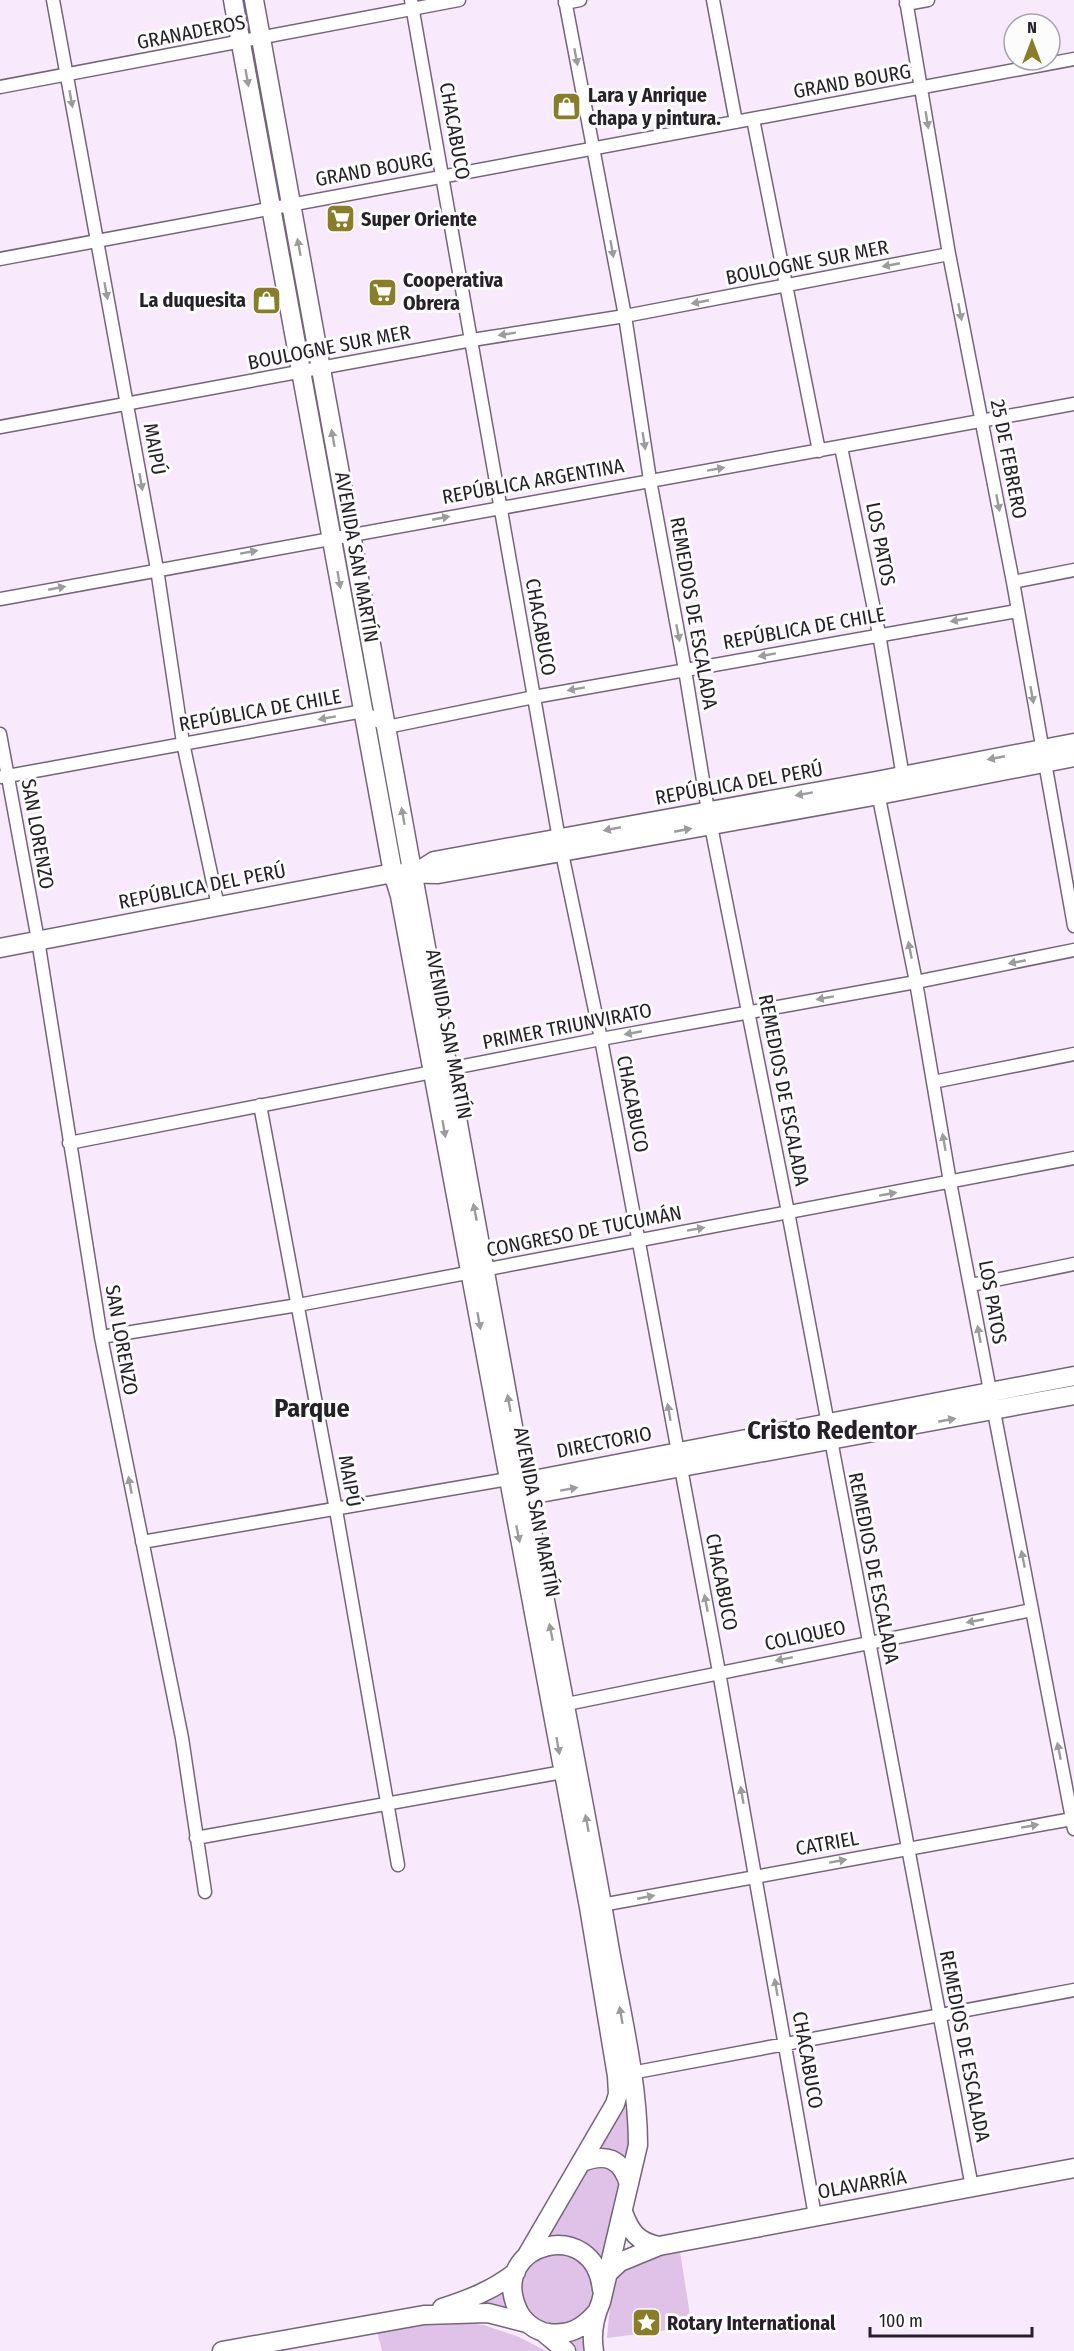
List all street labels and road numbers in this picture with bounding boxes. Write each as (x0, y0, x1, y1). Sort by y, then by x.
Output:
street label: GRANADEROS (135, 10, 247, 54)
street label: GRAND BOURG (791, 59, 913, 103)
street label: CHACABUCO (435, 81, 475, 181)
street label: GRAND BOURG (313, 147, 435, 191)
street label: BOULOGNE SUR MER (724, 234, 890, 290)
street label: BOULOGNE SUR MER (246, 319, 412, 375)
street label: 25 DE FEBRERO (986, 397, 1032, 521)
street label: MAIPÚ (139, 421, 171, 477)
street label: REPÚBLICA ARGENTINA (440, 453, 626, 509)
street label: AVENIDA SAN MARTÍN (330, 470, 384, 644)
street label: LOS PATOS (861, 500, 901, 588)
street label: REMEDIOS DE ESCALADA (665, 515, 723, 711)
street label: CHACABUCO (521, 577, 561, 677)
street label: REPÚBLICA DE CHILE (721, 602, 887, 654)
street label: REPÚBLICA DE CHILE (177, 684, 343, 736)
street label: REPÚBLICA DEL PERÚ (653, 756, 825, 810)
street label: SAN LORENZO (16, 777, 60, 891)
street label: REPÚBLICA DEL PERÚ (116, 858, 288, 914)
street label: AVENIDA SAN MARTÍN (421, 947, 477, 1121)
street label: REMEDIOS DE ESCALADA (754, 992, 814, 1188)
street label: PRIMER TRIUNVIRATO (480, 998, 654, 1054)
street label: CHACABUCO (612, 1053, 654, 1155)
street label: CONGRESO DE TUCUMÁN (484, 1200, 684, 1262)
street label: LOS PATOS (974, 1258, 1012, 1346)
street label: SAN LORENZO (100, 1283, 144, 1397)
street label: DIRECTORIO (554, 1421, 654, 1463)
street label: AVENIDA SAN MARTÍN (509, 1425, 565, 1599)
street label: MAIPÚ (334, 1453, 366, 1509)
street label: REMEDIOS DE ESCALADA (844, 1470, 904, 1666)
street label: CHACABUCO (701, 1531, 743, 1633)
street label: COLIQUEO (762, 1615, 848, 1655)
street label: CATRIEL (794, 1826, 860, 1860)
street label: REMEDIOS DE ESCALADA (935, 1948, 995, 2144)
street label: CHACABUCO (788, 2010, 828, 2110)
street label: OLAVARRÍA (816, 2164, 909, 2204)

